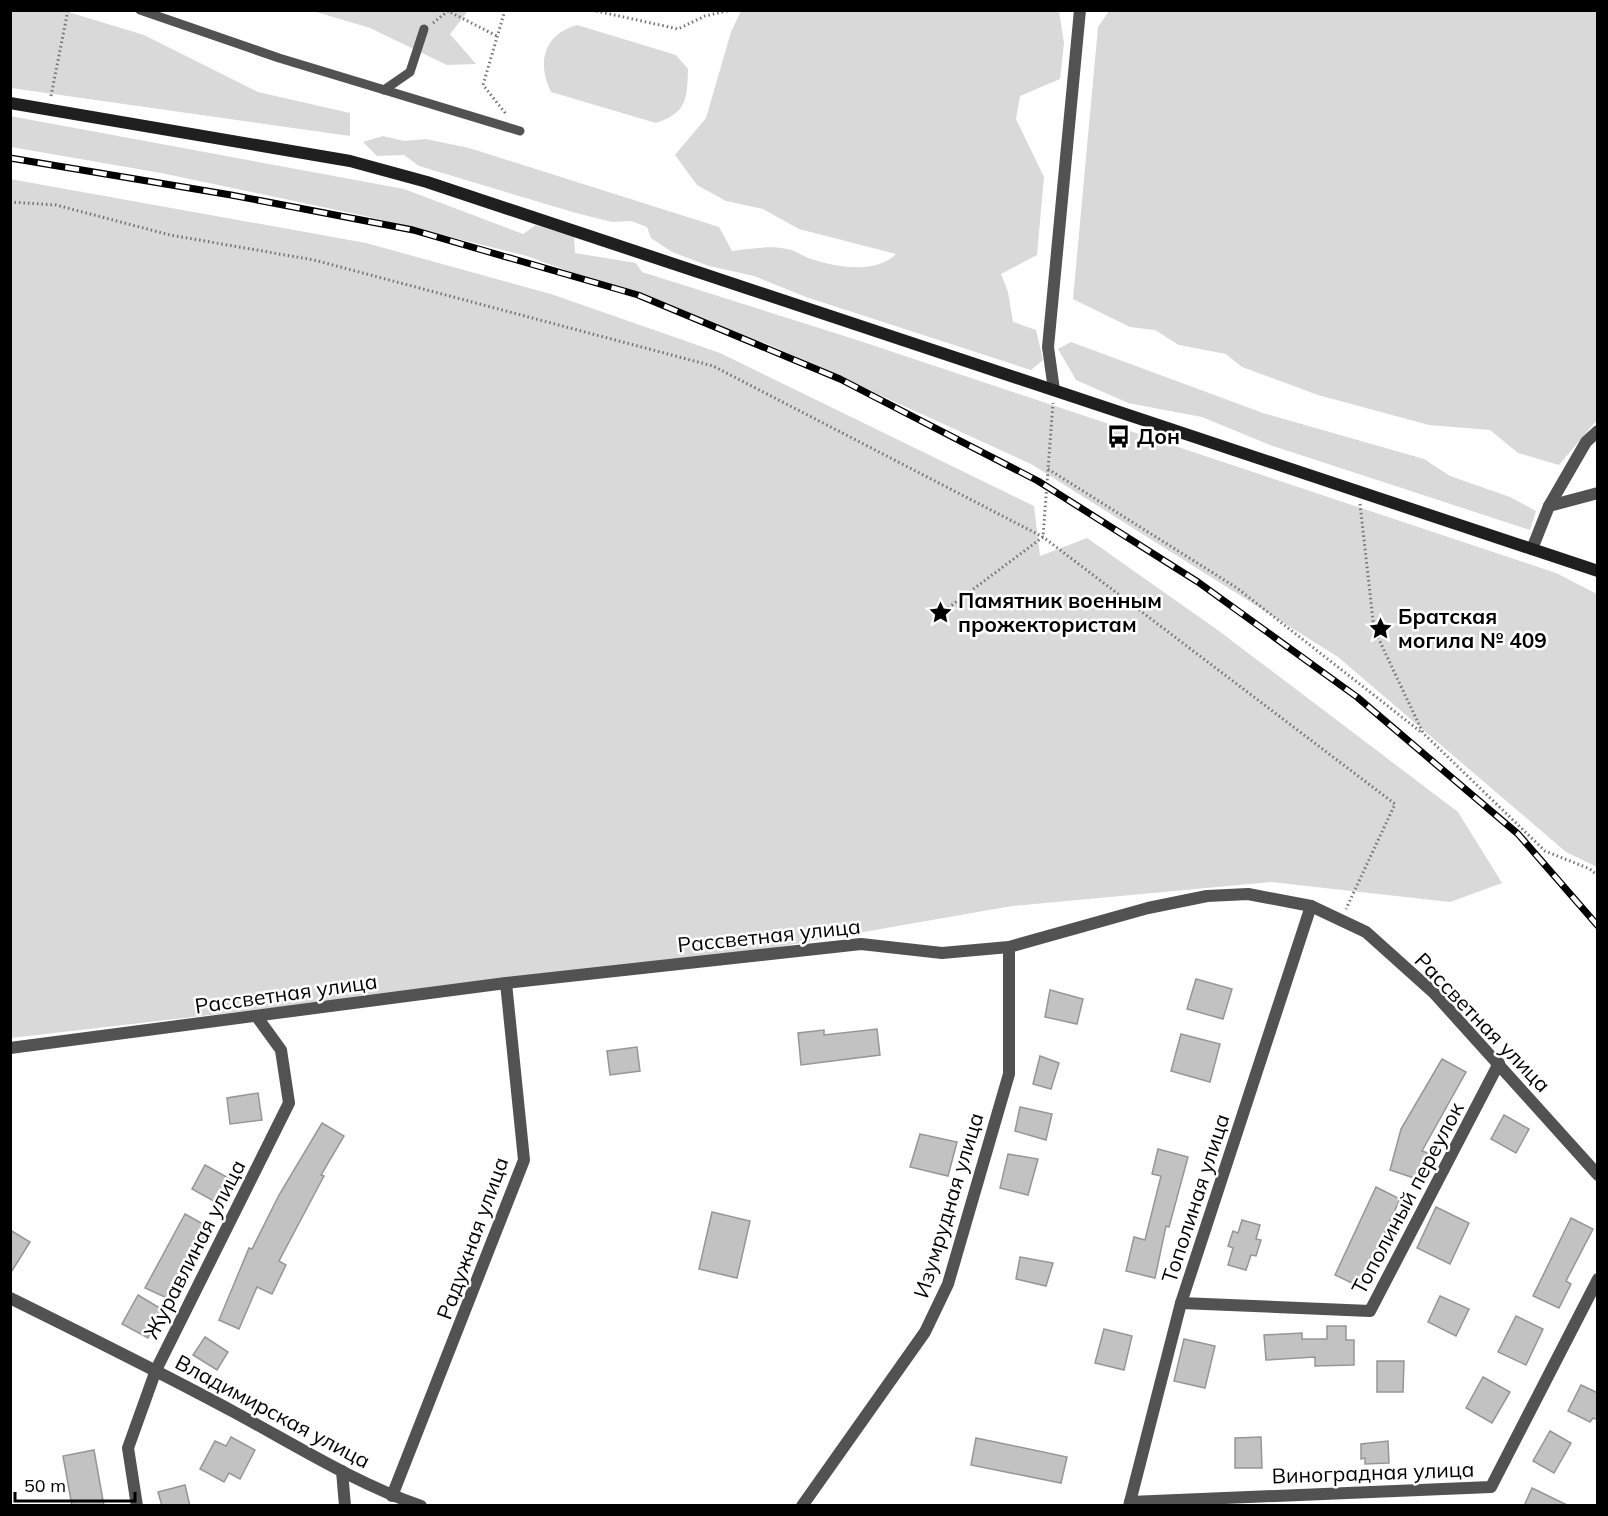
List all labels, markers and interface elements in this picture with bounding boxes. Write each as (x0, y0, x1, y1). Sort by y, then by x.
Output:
bus stop icon: Дон (1106, 423, 1132, 449)
place label: Дон (1137, 423, 1180, 449)
place label: Памятник военным прожектористам (958, 587, 1162, 637)
place icon: Памятник военным прожектористам (927, 599, 953, 625)
place label: Братская могила № 409 (1398, 603, 1547, 653)
place icon: Братская могила № 409 (1367, 615, 1393, 641)
street label: Рассветная улица (676, 912, 862, 958)
street label: Рассветная улица (1410, 947, 1556, 1097)
street label: Рассветная улица (193, 967, 379, 1019)
street label: Тополиный переулок (1345, 1097, 1469, 1298)
street label: Изумрудная улица (908, 1109, 988, 1301)
street label: Тополиная улица (1155, 1110, 1235, 1286)
street label: Радужная улица (431, 1153, 513, 1323)
street label: Журавлиная улица (138, 1155, 250, 1343)
street label: Владимирская улица (171, 1349, 375, 1473)
street label: Виноградная улица (1271, 1455, 1475, 1489)
scale bar (15, 1465, 135, 1503)
text: 50 m (24, 1474, 66, 1497)

